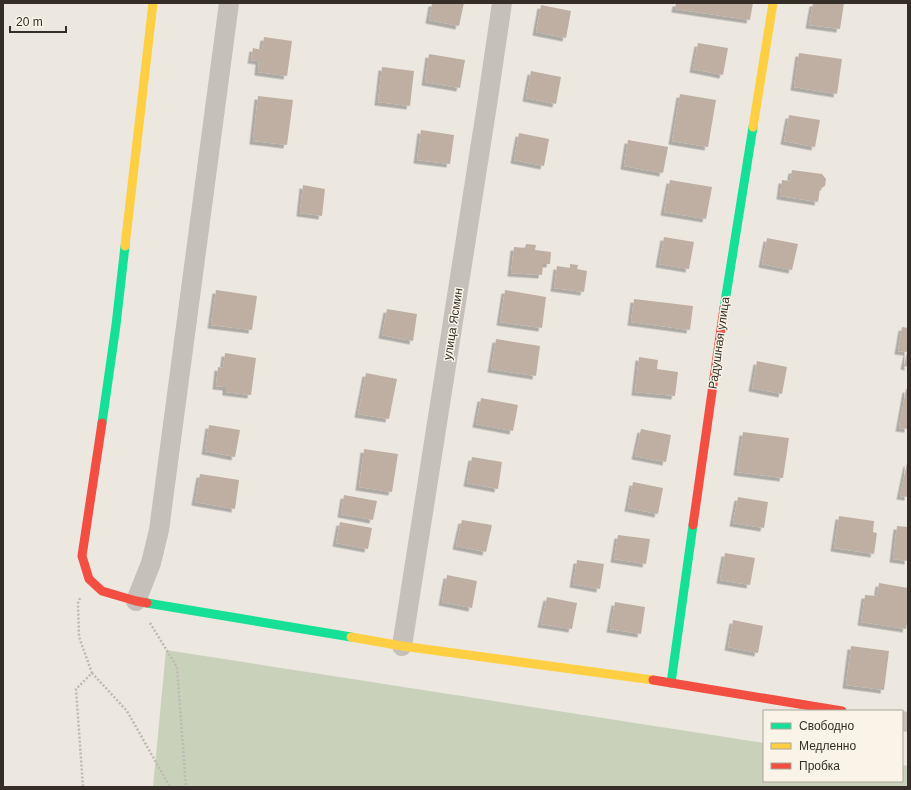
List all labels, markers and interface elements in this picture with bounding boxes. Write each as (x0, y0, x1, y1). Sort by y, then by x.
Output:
scale bar (10, 8, 66, 34)
text: 20 m (16, 15, 43, 29)
street label: улица Ясмин (440, 287, 466, 361)
street label: Радушная улица (706, 296, 732, 390)
legend (763, 710, 903, 782)
text: Свободно (799, 719, 854, 733)
text: Медленно (799, 739, 856, 753)
text: Пробка (799, 759, 840, 773)

